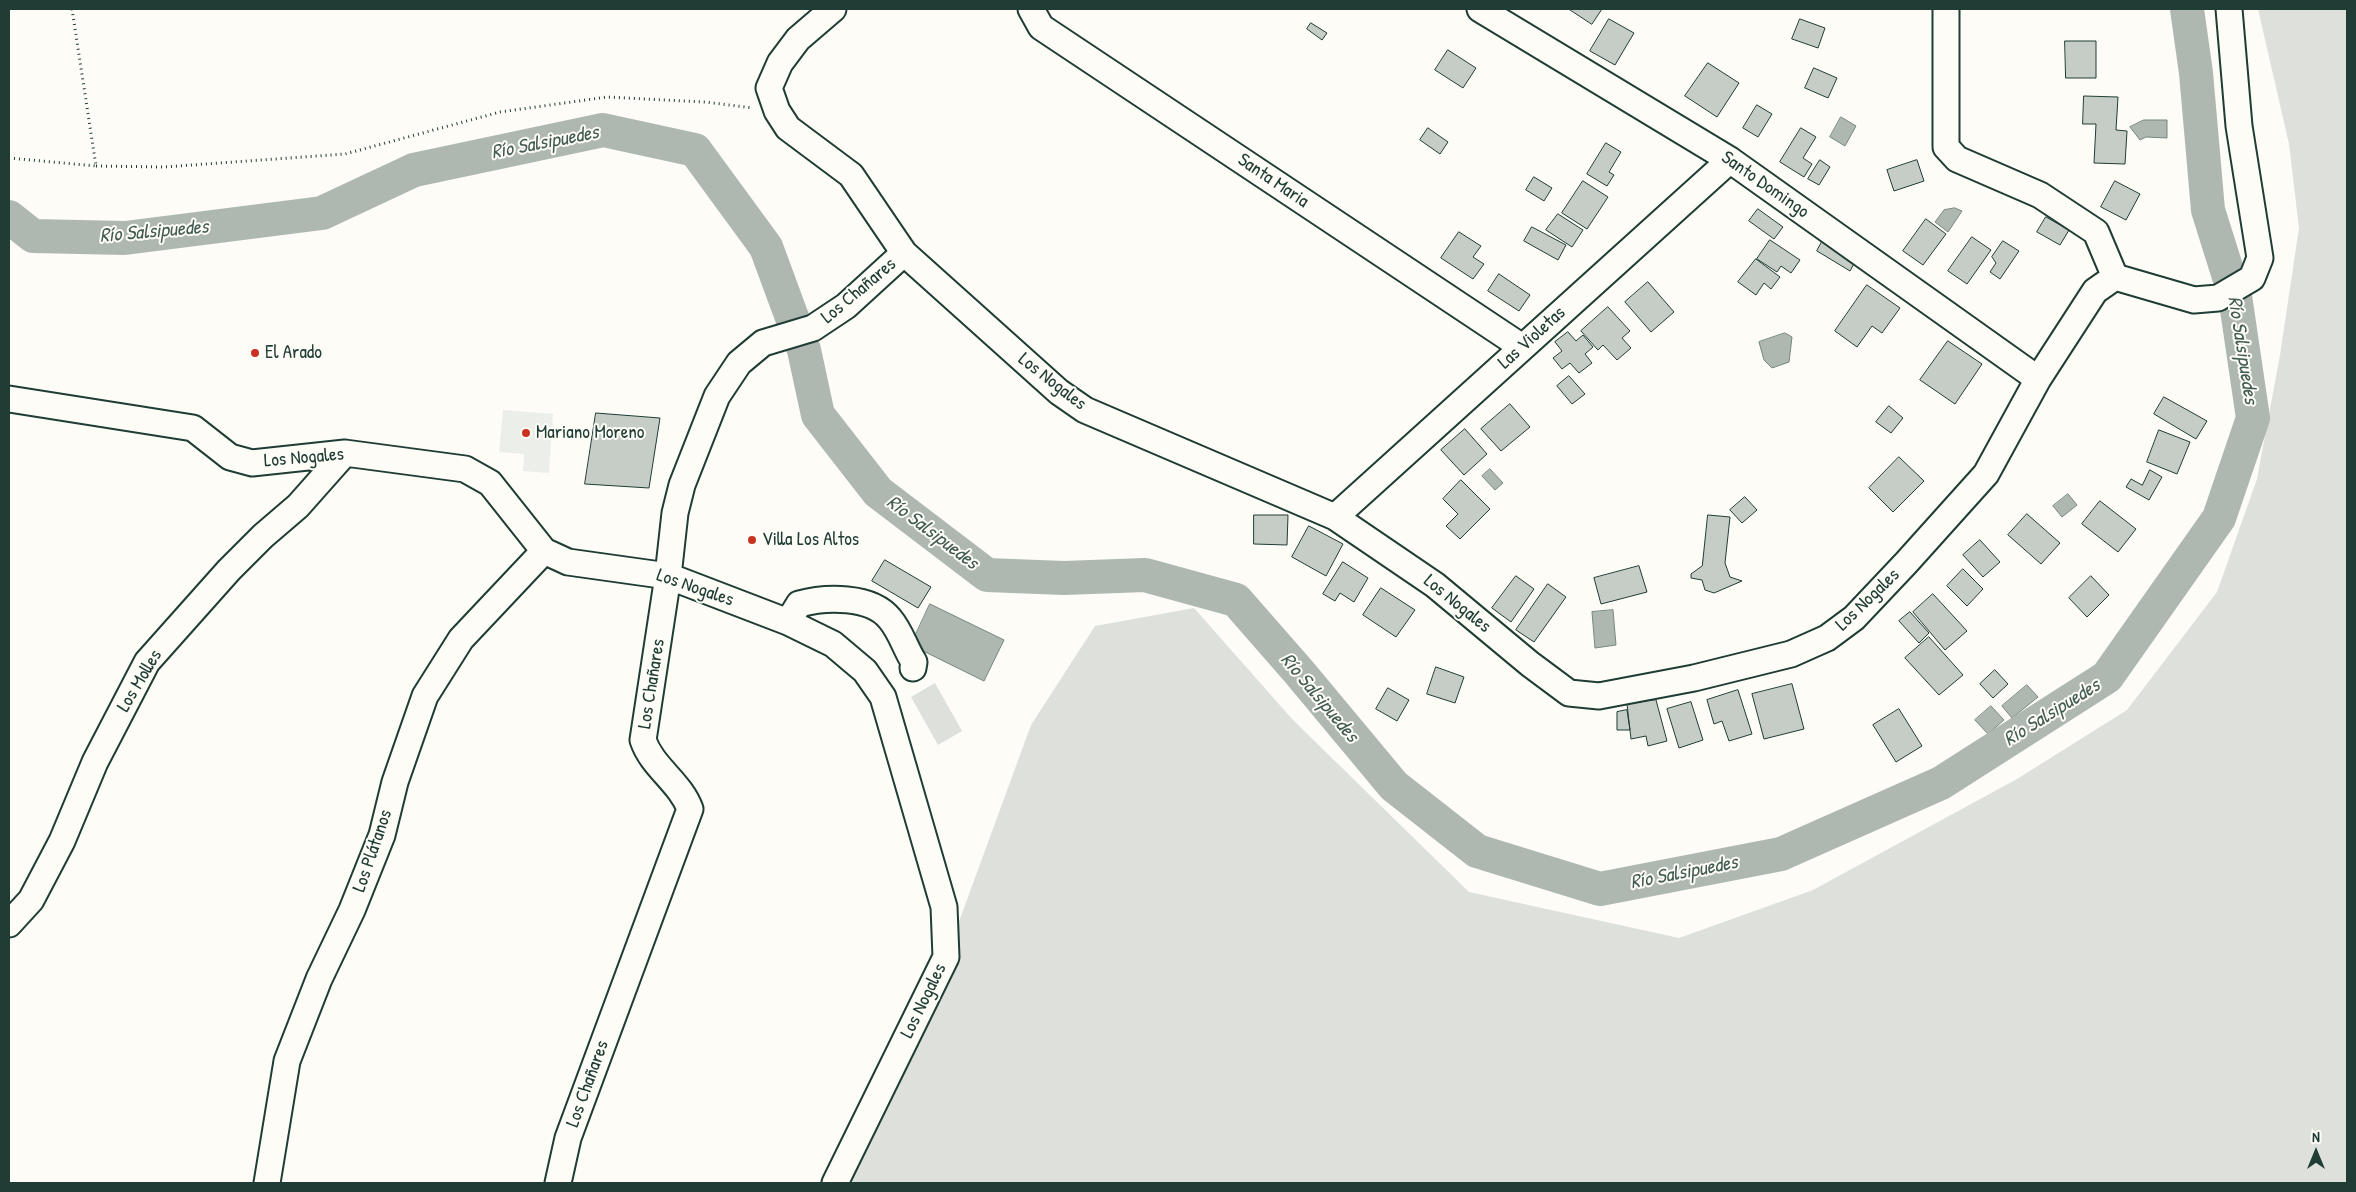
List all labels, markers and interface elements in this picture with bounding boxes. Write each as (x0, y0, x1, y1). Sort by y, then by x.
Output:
water label: Río Salsipuedes (489, 121, 601, 165)
street label: Santo Domingo (1717, 146, 1813, 224)
street label: Santa Maria (1233, 149, 1313, 213)
water label: Río Salsipuedes (99, 215, 209, 249)
street label: Los Chañares (817, 253, 901, 329)
water label: Río Salsipuedes (2222, 294, 2262, 406)
street label: Las Violetas (1494, 302, 1570, 374)
place label: El Arado (265, 342, 322, 364)
marker: El Arado (249, 347, 261, 359)
street label: Los Nogales (1013, 348, 1091, 416)
place label: Mariano Moreno (536, 422, 644, 444)
marker: Mariano Moreno (520, 427, 532, 439)
street label: Los Nogales (263, 443, 345, 473)
water label: Río Salsipuedes (881, 491, 983, 575)
place label: Villa Los Altos (762, 529, 859, 551)
marker: Villa Los Altos (746, 534, 758, 546)
street label: Los Nogales (653, 564, 737, 612)
street label: Los Nogales (1831, 564, 1905, 636)
street label: Los Nogales (1419, 570, 1495, 638)
street label: Los Chañares (634, 638, 670, 730)
street label: Los Molles (113, 646, 167, 716)
water label: Río Salsipuedes (1275, 649, 1363, 747)
water label: Río Salsipuedes (2000, 674, 2104, 752)
street label: Los Plátanos (348, 807, 398, 895)
water label: Río Salsipuedes (1628, 851, 1740, 895)
street label: Los Nogales (896, 960, 952, 1042)
street label: Los Chañares (562, 1038, 614, 1130)
north arrow (2291, 1127, 2341, 1177)
text: N (2312, 1127, 2320, 1146)

